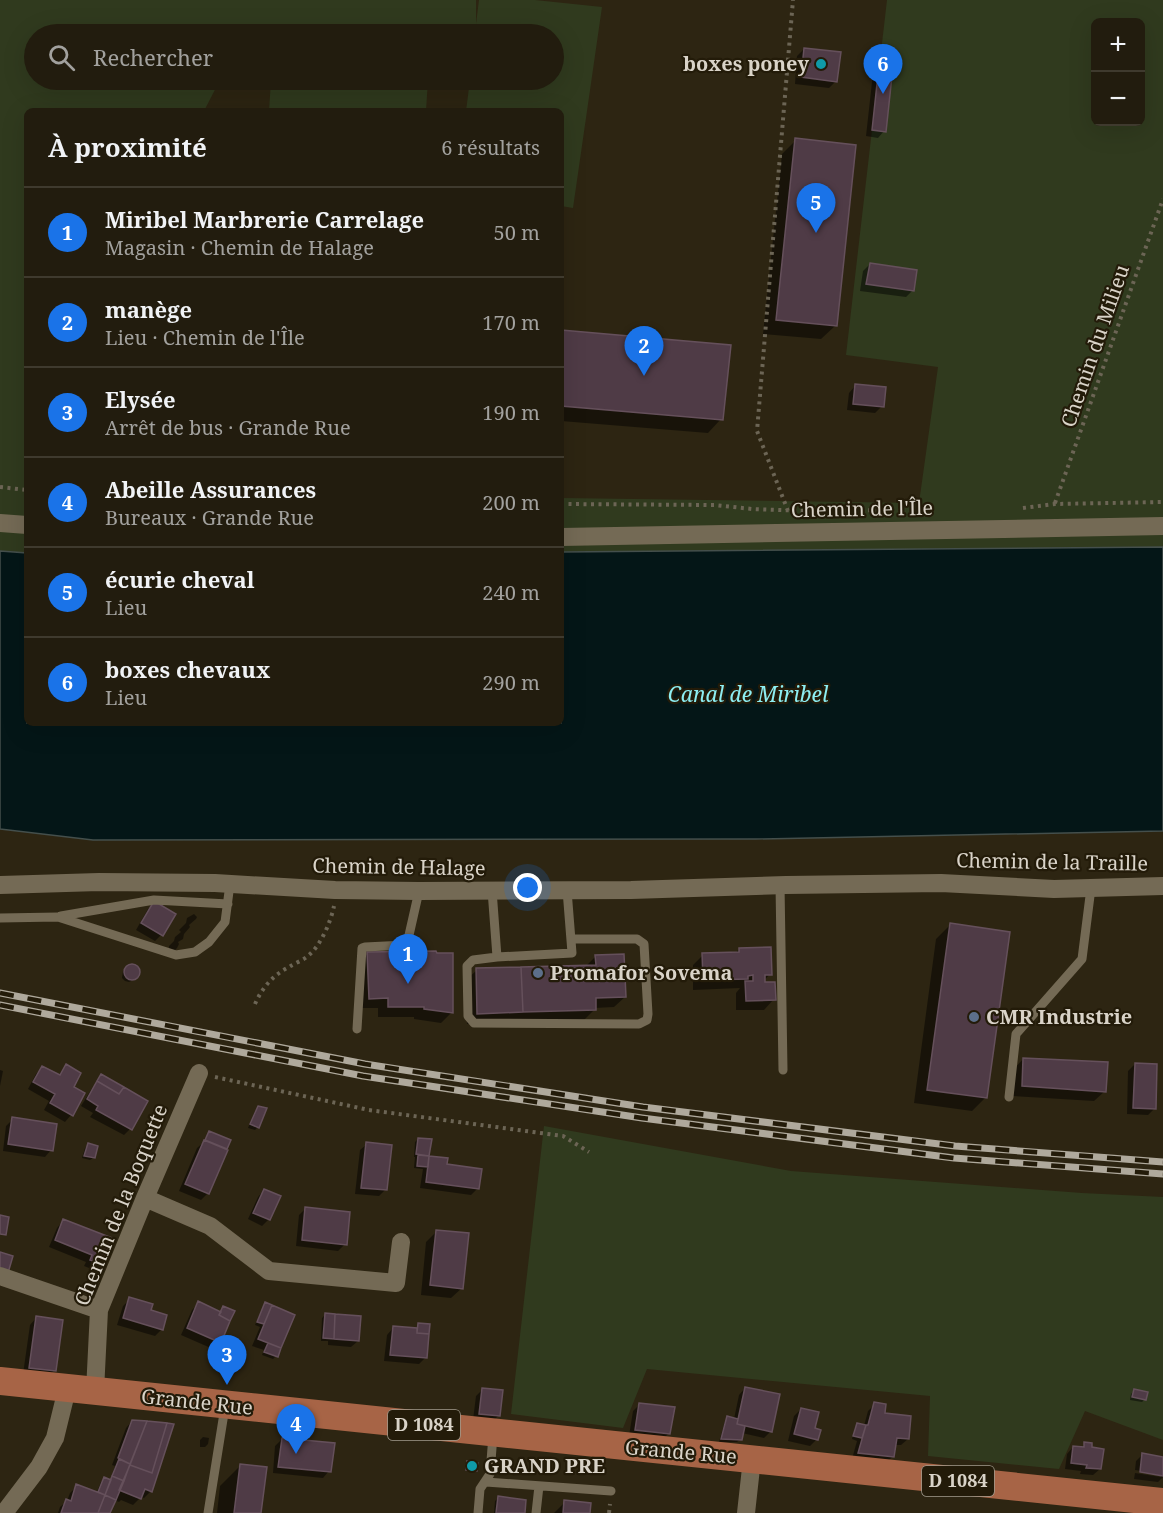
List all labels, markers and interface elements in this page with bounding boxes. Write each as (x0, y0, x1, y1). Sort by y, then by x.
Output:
map controls (1091, 18, 1145, 126)
button: + (1091, 18, 1145, 72)
search box (24, 24, 564, 90)
icon: search (45, 41, 78, 74)
text: Rechercher (93, 42, 213, 72)
pin: 6 (864, 44, 902, 94)
place label: boxes poney (683, 50, 809, 77)
marker: boxes poney (814, 57, 828, 71)
button: − (1091, 72, 1145, 126)
text: À proximité (48, 129, 207, 165)
text: 6 résultats (441, 134, 540, 161)
pin: 5 (796, 184, 836, 233)
text: Miribel Marbrerie Carrelage (105, 204, 424, 234)
text: 1 (62, 219, 73, 246)
text: 50 m (494, 219, 540, 246)
text: Magasin · Chemin de Halage (105, 234, 374, 261)
street label: Chemin du Milieu (1054, 261, 1135, 431)
text: manège (105, 294, 192, 324)
text: 2 (62, 309, 73, 336)
text: 170 m (482, 309, 540, 336)
text: Lieu · Chemin de l'Île (105, 324, 305, 351)
pin: 2 (624, 326, 664, 376)
text: Elysée (105, 384, 176, 414)
text: 3 (62, 399, 73, 426)
text: 190 m (482, 399, 540, 426)
text: Arrêt de bus · Grande Rue (105, 414, 351, 441)
text: Abeille Assurances (105, 474, 316, 504)
text: 4 (62, 489, 73, 516)
text: 200 m (482, 489, 540, 516)
street label: Chemin de l'Île (791, 494, 933, 523)
text: Bureaux · Grande Rue (105, 504, 314, 531)
text: écurie cheval (105, 564, 255, 594)
text: 5 (62, 579, 73, 606)
text: 240 m (482, 579, 540, 606)
text: Lieu (105, 594, 147, 621)
text: boxes chevaux (105, 654, 270, 684)
text: 6 (62, 669, 73, 696)
text: 290 m (482, 669, 540, 696)
water label: Canal de Miribel (668, 680, 829, 708)
text: Lieu (105, 684, 147, 711)
street label: Chemin de la Traille (956, 846, 1148, 877)
street label: Chemin de Halage (312, 851, 486, 882)
your location (513, 873, 542, 902)
pin: 1 (388, 934, 428, 984)
place label: Promafor Sovema (550, 959, 732, 986)
marker: Promafor Sovema (531, 966, 545, 980)
place label: CMR Industrie (986, 1003, 1132, 1030)
marker: CMR Industrie (967, 1010, 981, 1024)
street label: Chemin de la Boquette (68, 1100, 173, 1310)
pin: 3 (208, 1336, 246, 1385)
street label: Grande Rue (140, 1382, 254, 1421)
pin: 4 (276, 1404, 316, 1454)
road number: D 1084 (388, 1410, 460, 1440)
street label: Grande Rue (624, 1433, 738, 1470)
place label: GRAND PRE (484, 1452, 605, 1479)
marker: GRAND PRE (465, 1459, 479, 1473)
road number: D 1084 (922, 1466, 994, 1496)

